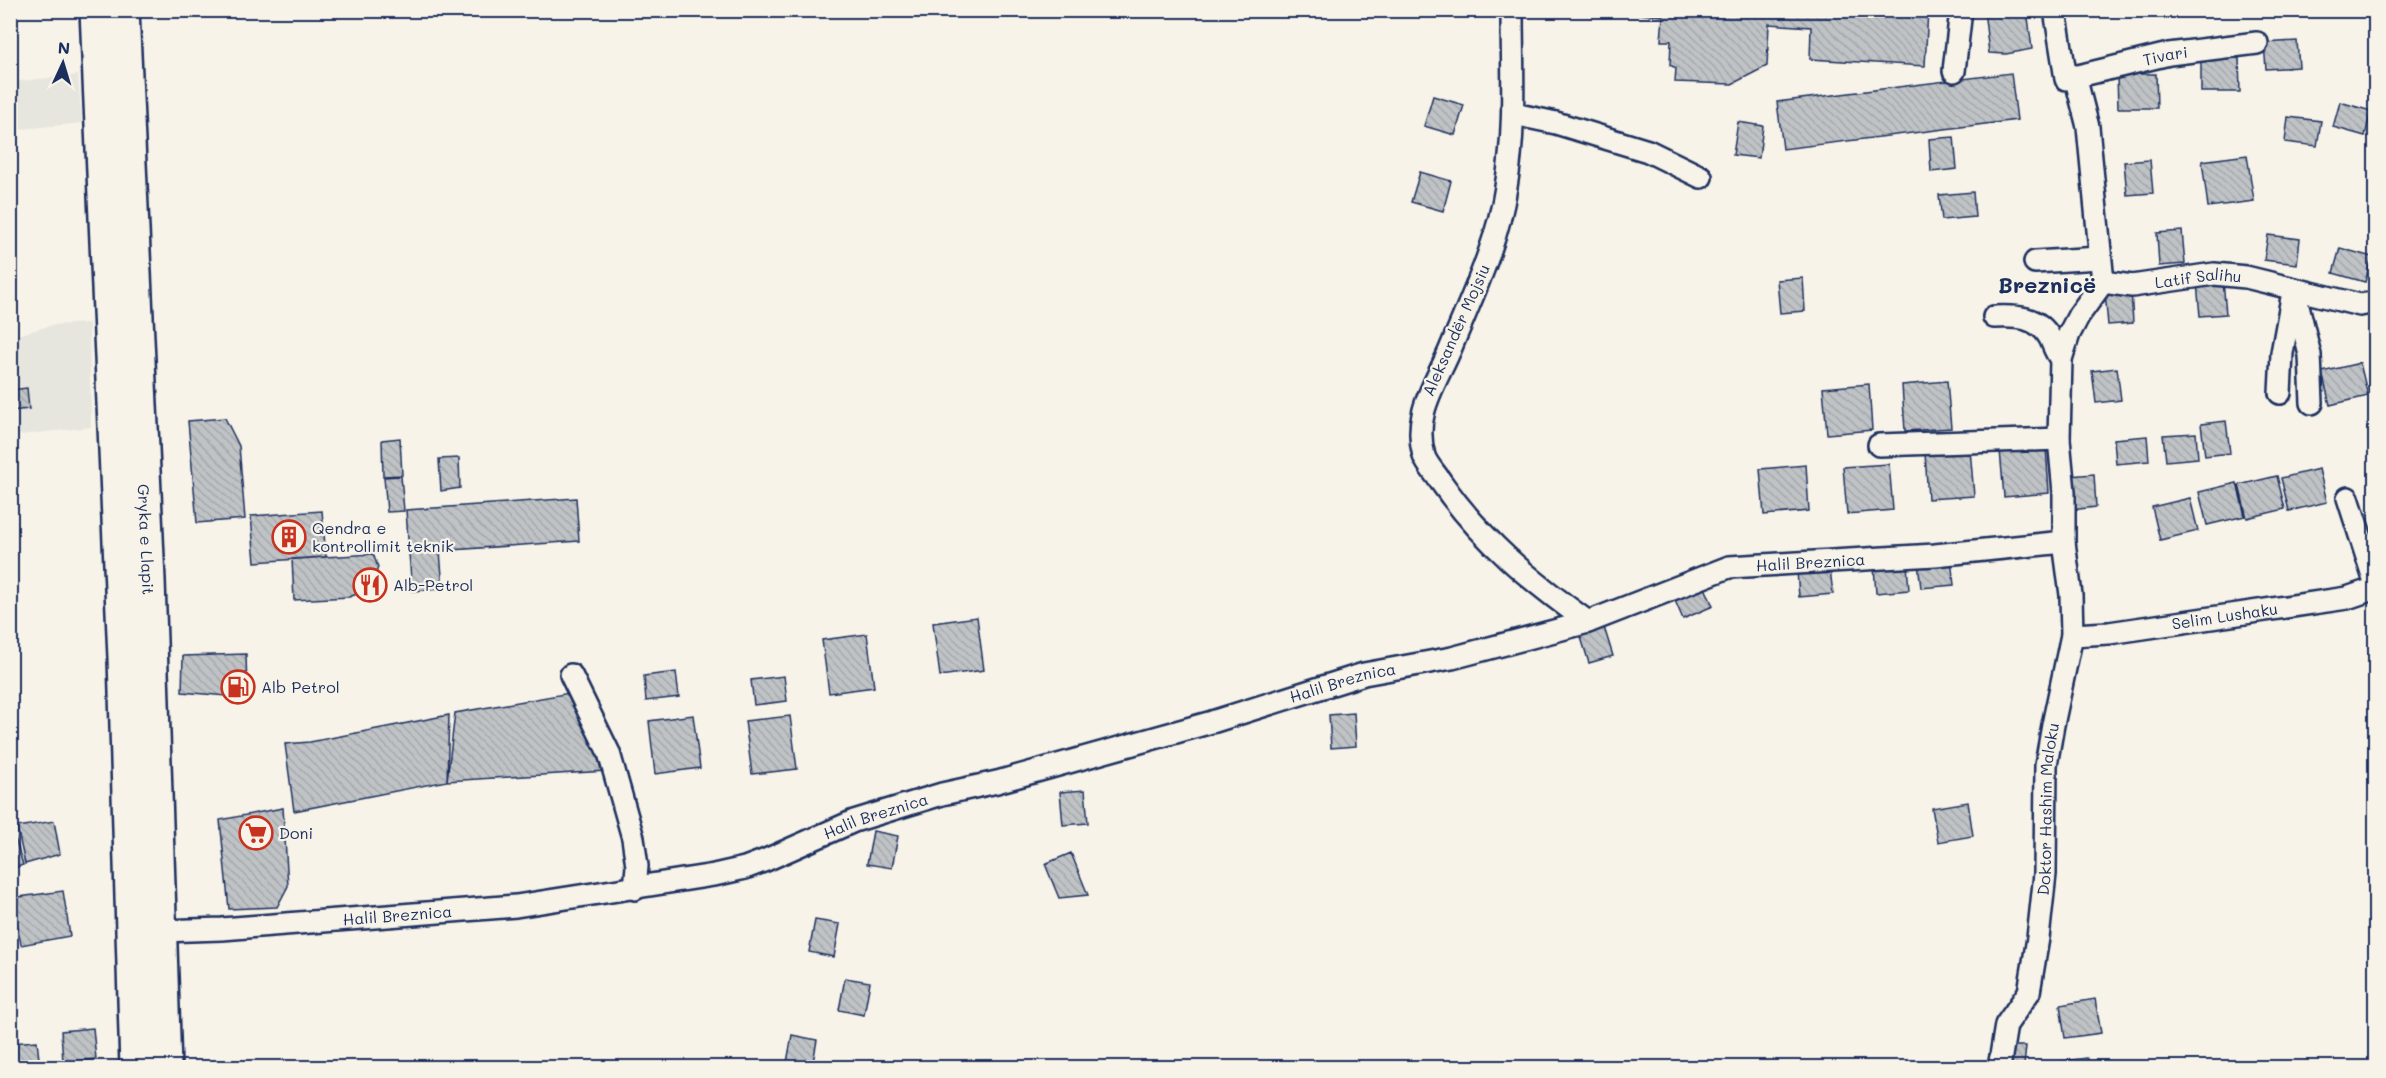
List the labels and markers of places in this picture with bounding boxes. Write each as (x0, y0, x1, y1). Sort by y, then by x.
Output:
place label: Qendra e kontrollimit teknik (312, 517, 454, 556)
building icon: Qendra e kontrollimit teknik (271, 519, 307, 555)
restaurant icon: Alb-Petrol (352, 567, 388, 603)
place label: Alb-Petrol (393, 574, 473, 595)
fuel station icon: Alb Petrol (220, 669, 256, 705)
place label: Alb Petrol (261, 676, 340, 697)
supermarket icon: Doni (238, 815, 274, 851)
place label: Doni (279, 822, 313, 843)

